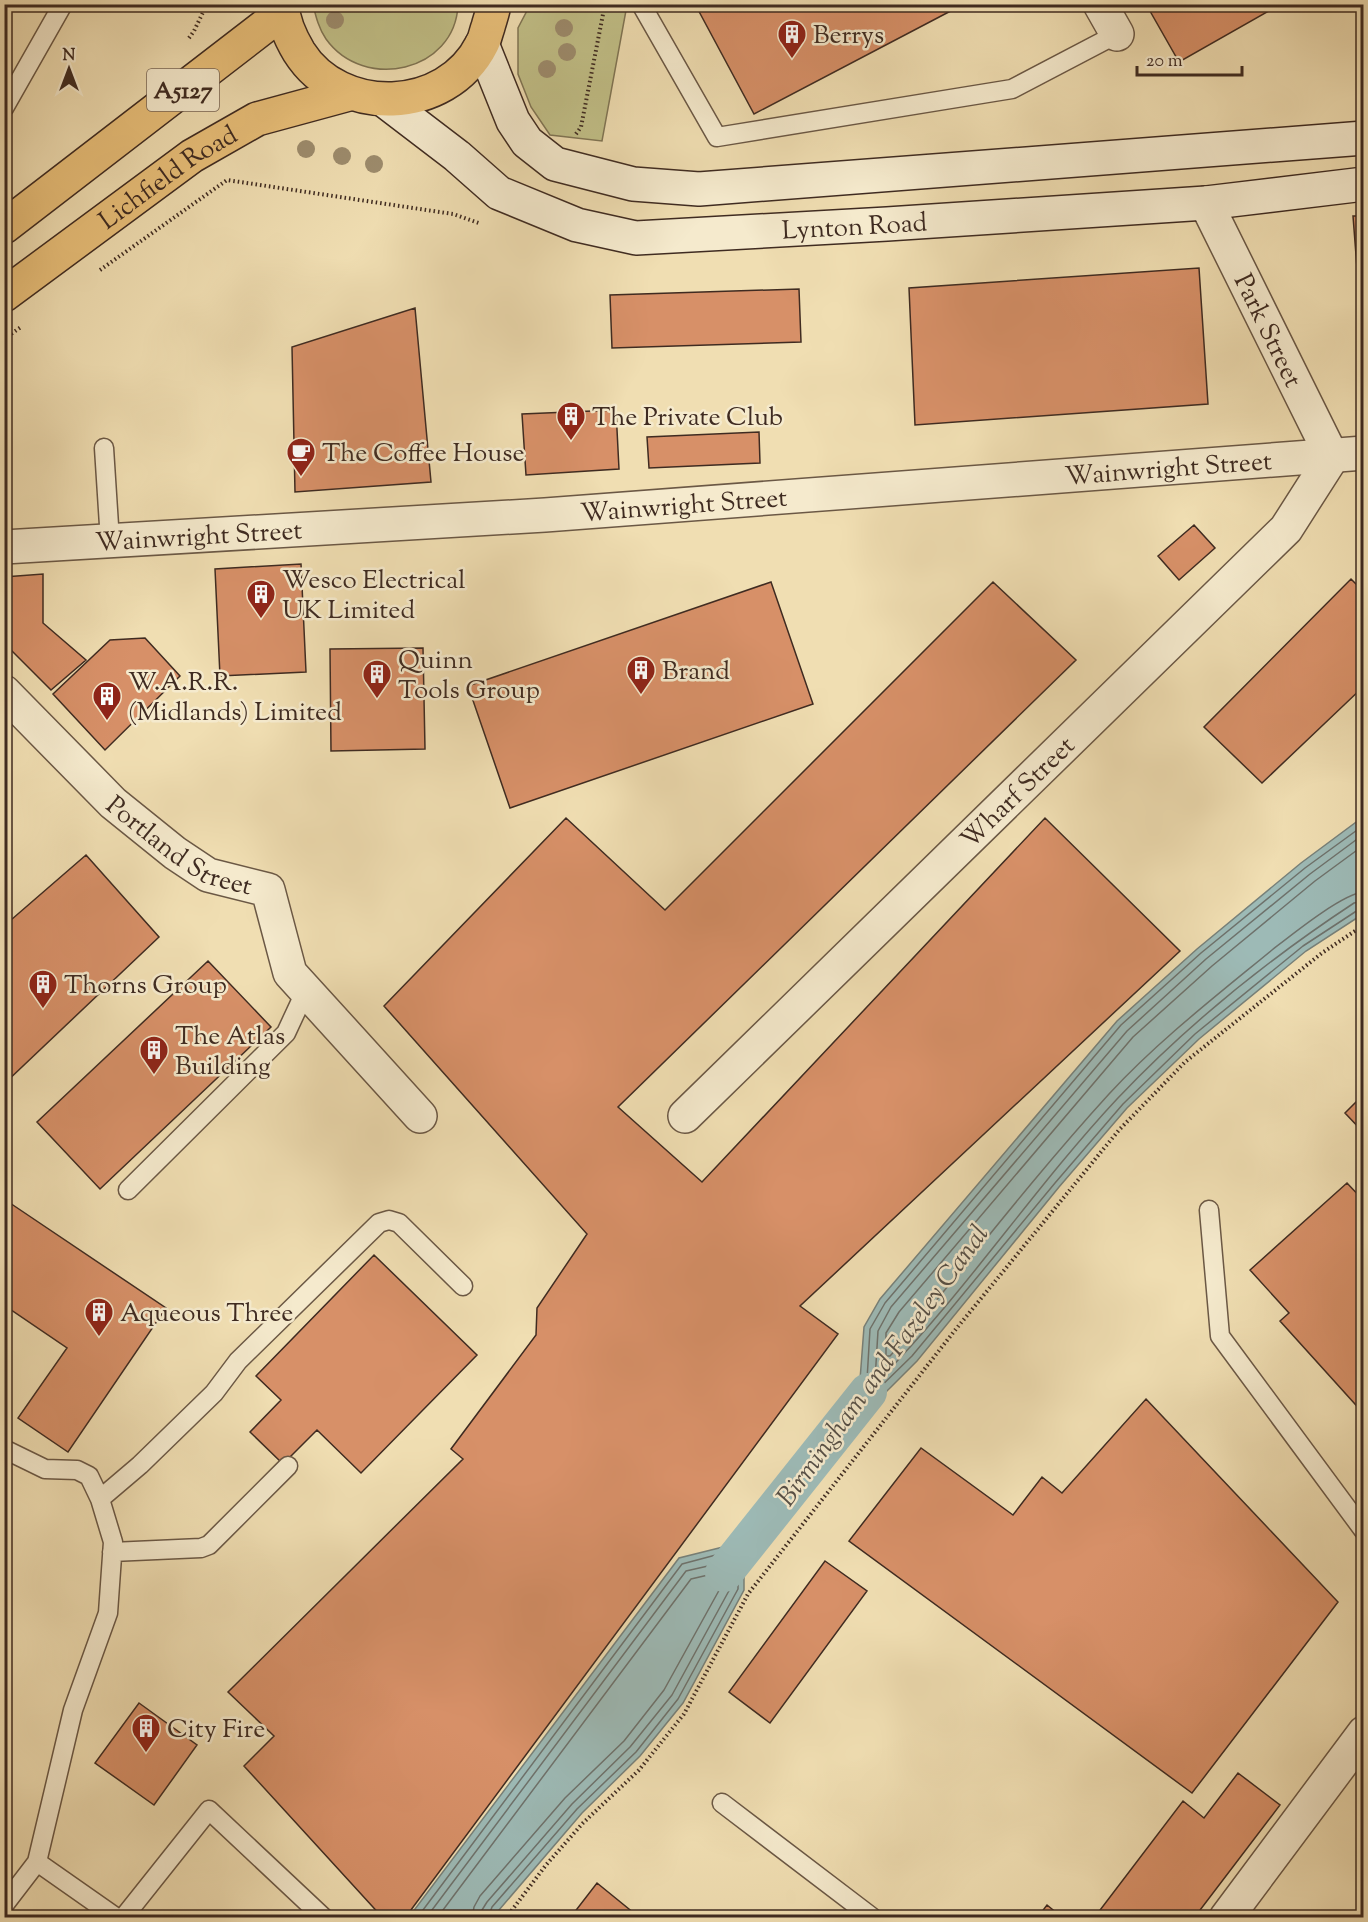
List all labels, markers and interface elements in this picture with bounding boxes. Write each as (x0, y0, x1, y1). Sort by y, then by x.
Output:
building icon: Berrys (776, 18, 808, 60)
place label: Berrys (813, 18, 884, 55)
north arrow (39, 39, 99, 99)
scale bar (1137, 39, 1242, 77)
text: N (63, 45, 76, 68)
text: 20 m (1146, 49, 1183, 75)
road number: A5127 (147, 69, 219, 111)
street label: Lichfield Road (92, 118, 245, 240)
street label: Lynton Road (781, 205, 929, 251)
street label: Park Street (1223, 268, 1310, 394)
building icon: The Private Club (555, 400, 587, 442)
place label: The Private Club (592, 400, 783, 437)
cafe icon: The Coffee House (285, 436, 317, 478)
place label: The Coffee House (322, 436, 525, 473)
street label: Wainwright Street (1064, 444, 1273, 497)
street label: Wainwright Street (579, 481, 789, 533)
street label: Wainwright Street (94, 513, 303, 563)
place label: Wesco Electrical UK Limited (282, 563, 466, 630)
building icon: Wesco Electrical UK Limited (245, 578, 277, 620)
place label: Quinn Tools Group (398, 643, 540, 710)
building icon: Brand (625, 654, 657, 696)
place label: Brand (662, 654, 730, 691)
building icon: Quinn Tools Group (361, 658, 393, 700)
place label: W.A.R.R. (Midlands) Limited (128, 665, 342, 732)
building icon: W.A.R.R. (Midlands) Limited (91, 680, 123, 722)
street label: Wharf Street (953, 729, 1084, 858)
street label: Portland Street (97, 788, 256, 906)
building icon: Thorns Group (27, 968, 59, 1010)
place label: Thorns Group (64, 968, 227, 1005)
place label: The Atlas Building (175, 1019, 285, 1086)
building icon: The Atlas Building (138, 1034, 170, 1076)
water label: Birmingham and Fazeley Canal (768, 1218, 1000, 1515)
building icon: Aqueous Three (83, 1296, 115, 1338)
place label: Aqueous Three (120, 1296, 293, 1333)
building icon: City Fire (130, 1712, 162, 1754)
place label: City Fire (167, 1712, 265, 1749)

